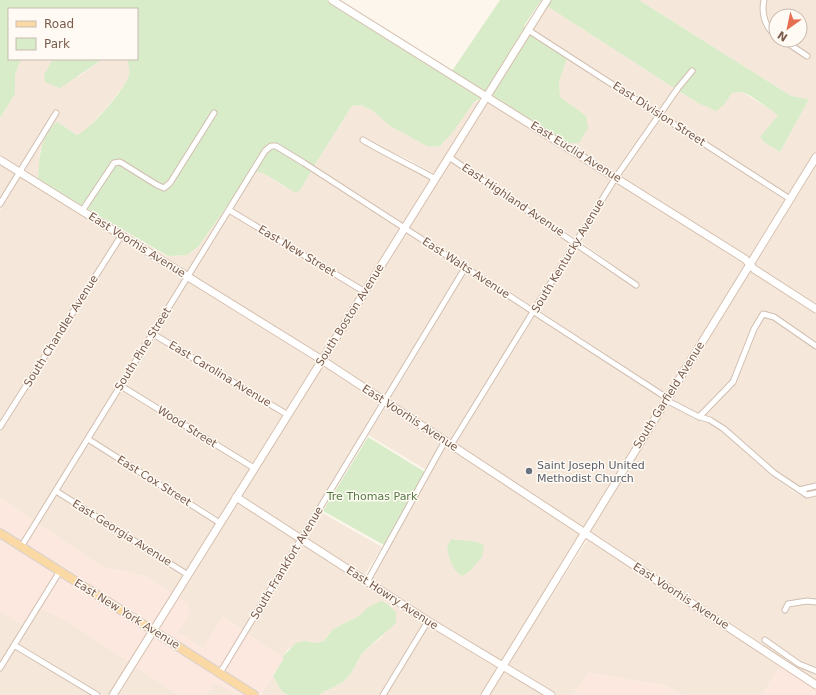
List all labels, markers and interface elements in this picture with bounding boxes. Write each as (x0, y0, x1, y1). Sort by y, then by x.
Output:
legend (8, 8, 138, 60)
north arrow (768, 8, 808, 48)
text: Road (44, 17, 74, 31)
text: N (775, 28, 790, 44)
text: Park (44, 37, 70, 51)
street label: East Division Street (610, 79, 708, 149)
street label: East Euclid Avenue (528, 119, 624, 185)
street label: East Highland Avenue (459, 161, 567, 239)
street label: South Kentucky Avenue (529, 197, 607, 315)
street label: East Voorhis Avenue (86, 210, 188, 280)
street label: East New Street (256, 223, 339, 280)
street label: East Walts Avenue (420, 235, 512, 301)
street label: South Boston Avenue (313, 261, 387, 368)
street label: South Chandler Avenue (21, 272, 101, 389)
street label: South Pine Street (112, 304, 174, 393)
street label: East Carolina Avenue (167, 338, 274, 410)
street label: South Garfield Avenue (631, 339, 707, 451)
street label: East Voorhis Avenue (360, 382, 461, 454)
street label: Wood Street (155, 404, 220, 451)
street label: East Cox Street (115, 453, 194, 509)
place label: Saint Joseph United Methodist Church (537, 459, 645, 485)
marker: Saint Joseph United Methodist Church (524, 466, 534, 476)
park label: Tre Thomas Park (326, 490, 418, 503)
street label: East Georgia Avenue (70, 497, 174, 569)
street label: South Frankfort Avenue (248, 504, 326, 622)
street label: East Voorhis Avenue (631, 560, 732, 632)
street label: East Howry Avenue (344, 564, 440, 633)
street label: East New York Avenue (72, 576, 182, 652)

